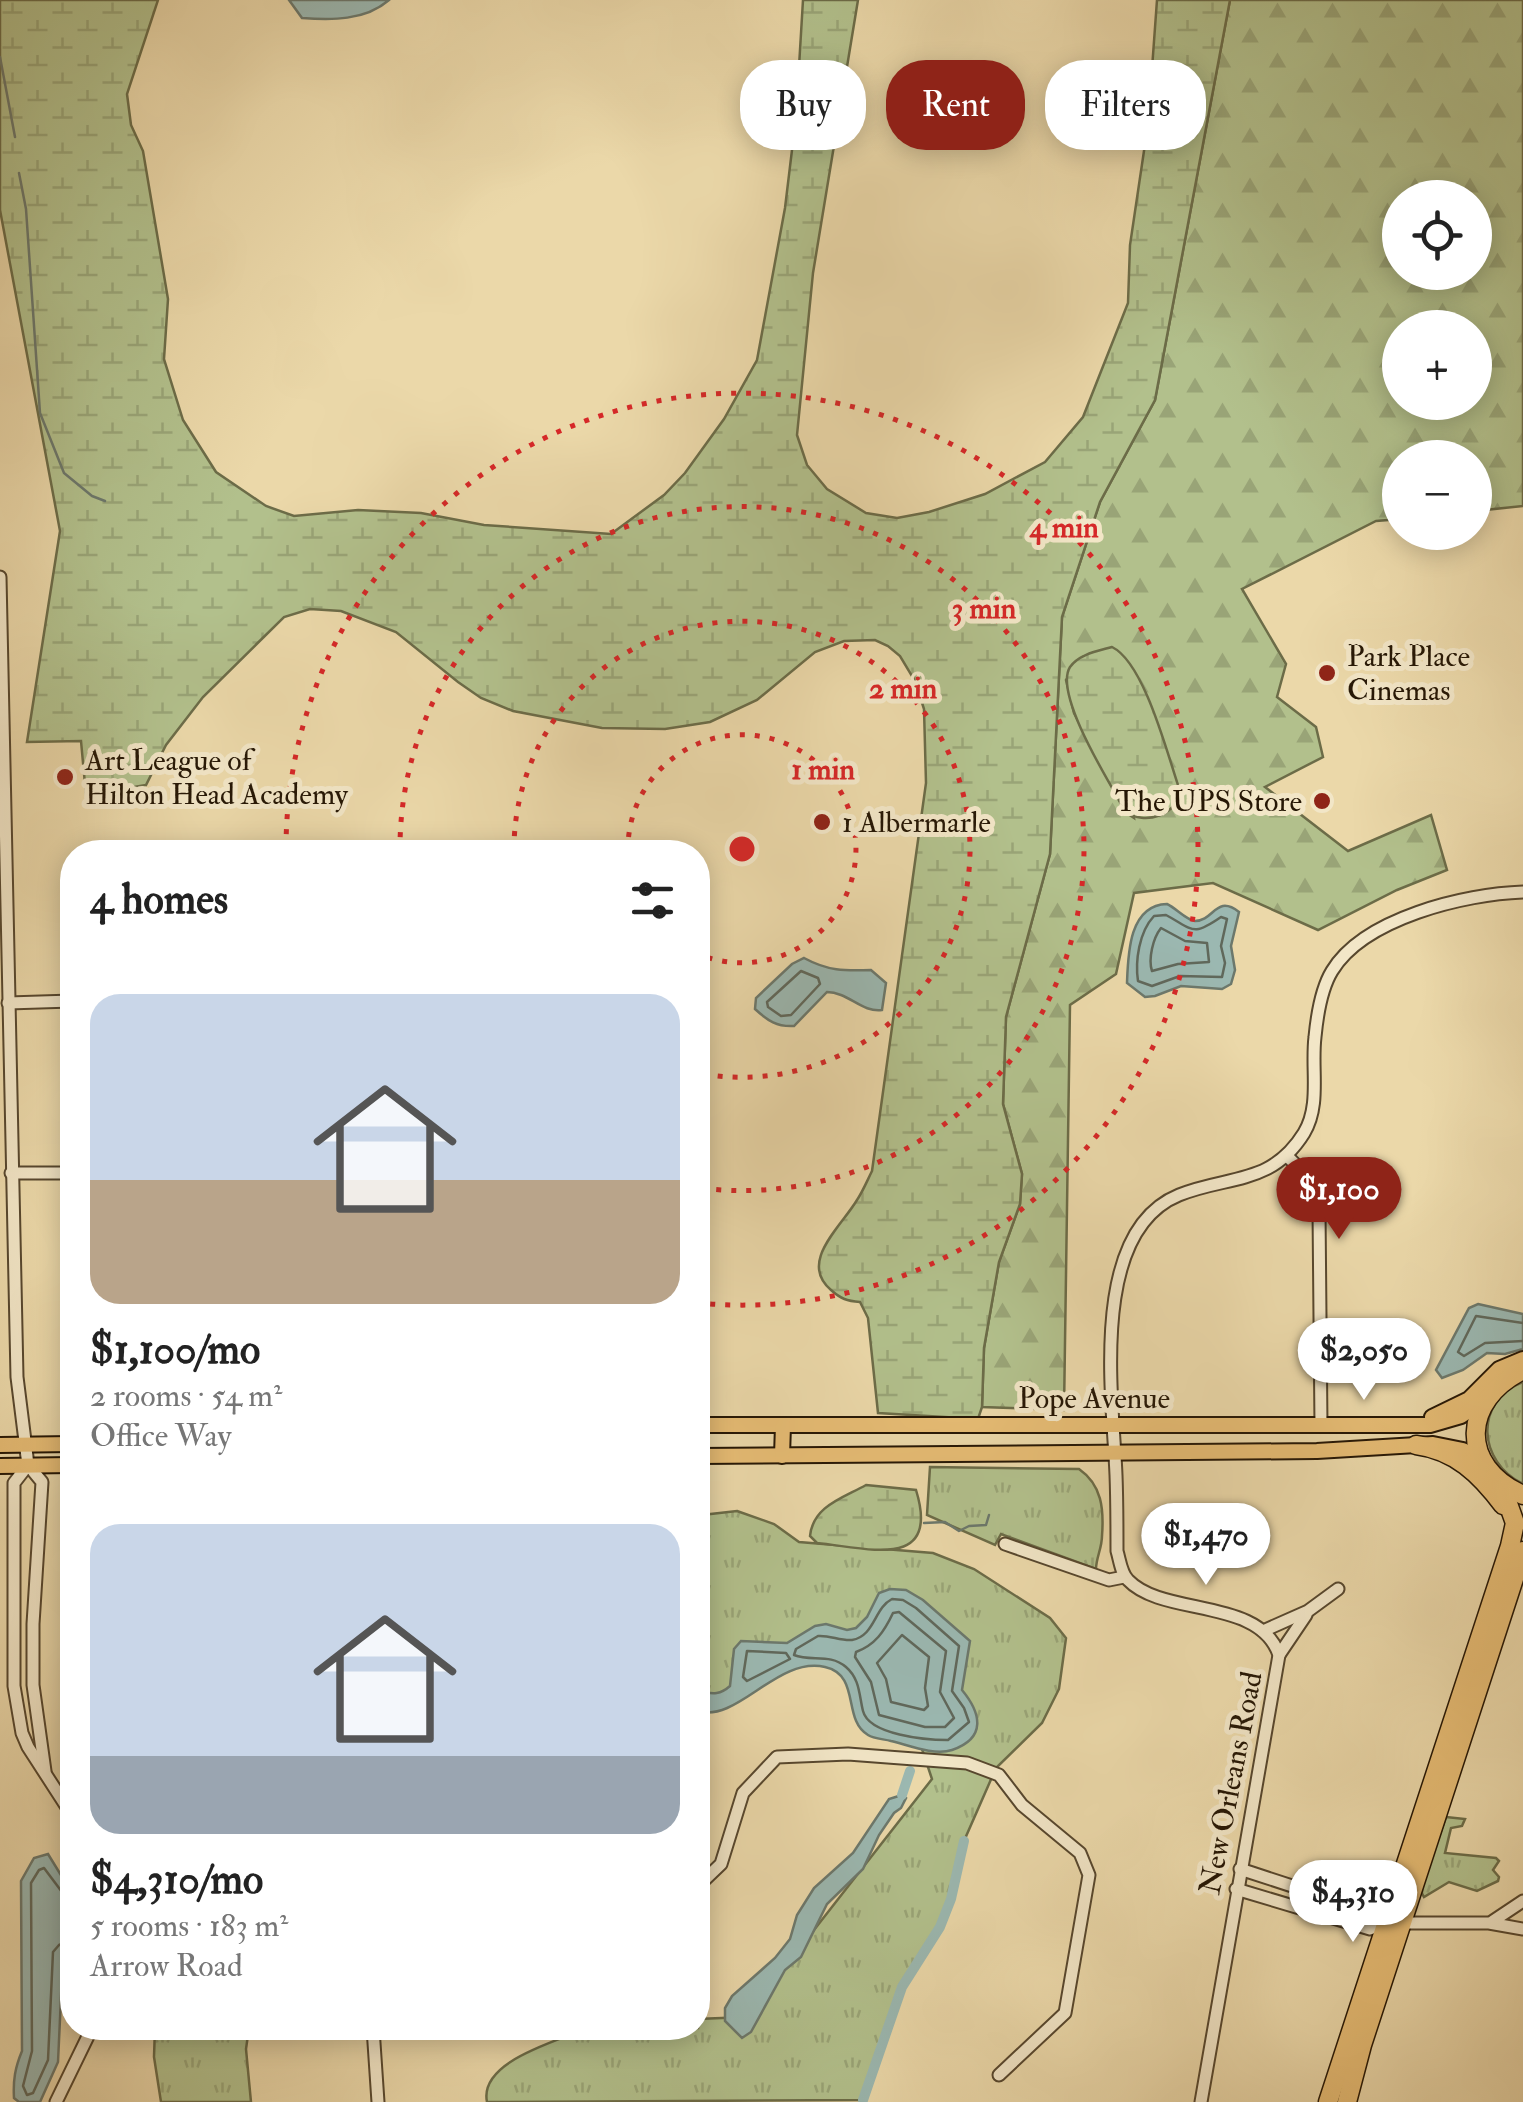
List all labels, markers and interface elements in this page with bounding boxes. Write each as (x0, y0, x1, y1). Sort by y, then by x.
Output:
chip: Buy (740, 60, 866, 150)
chip: Rent (886, 60, 1025, 150)
chip: Filters (1045, 60, 1206, 150)
map controls (1382, 180, 1492, 550)
button: locate (1382, 180, 1492, 290)
button: + (1382, 310, 1492, 420)
button: − (1382, 440, 1492, 550)
text: 4 min (1028, 509, 1099, 546)
text: 3 min (952, 590, 1017, 627)
place label: Park Place Cinemas (1347, 638, 1470, 709)
marker: Park Place Cinemas (1316, 662, 1338, 684)
text: 2 min (869, 670, 938, 707)
place label: Art League of Hilton Head Academy (84, 742, 349, 813)
text: 1 min (791, 751, 855, 788)
marker: Art League of Hilton Head Academy (54, 766, 76, 788)
place label: The UPS Store (1115, 783, 1302, 820)
marker: The UPS Store (1311, 790, 1333, 812)
place label: 1 Albermarle (842, 804, 991, 841)
marker: 1 Albermarle (811, 811, 833, 833)
centre of rings (724, 831, 760, 867)
icon: filters (625, 873, 680, 928)
text: 4 homes (90, 874, 228, 926)
icon: home (295, 1059, 475, 1239)
pin: $1,100 (1258, 1157, 1420, 1242)
text: $1,100 (1298, 1169, 1380, 1209)
pin: $2,050 (1283, 1318, 1445, 1403)
text: $1,100/mo (90, 1324, 260, 1376)
text: $2,050 (1320, 1330, 1408, 1370)
text: 2 rooms · 54 m² (90, 1376, 282, 1416)
street label: Pope Avenue (1018, 1380, 1170, 1417)
text: Office Way (90, 1416, 232, 1456)
pin: $1,470 (1125, 1503, 1287, 1588)
text: $1,470 (1163, 1515, 1249, 1555)
icon: home (295, 1589, 475, 1769)
street label: New Orleans Road (1191, 1668, 1271, 1898)
text: $4,310/mo (90, 1854, 263, 1906)
pin: $4,310 (1272, 1860, 1434, 1945)
text: $4,310 (1311, 1872, 1395, 1912)
text: 5 rooms · 183 m² (90, 1906, 288, 1946)
text: Arrow Road (90, 1946, 243, 1986)

